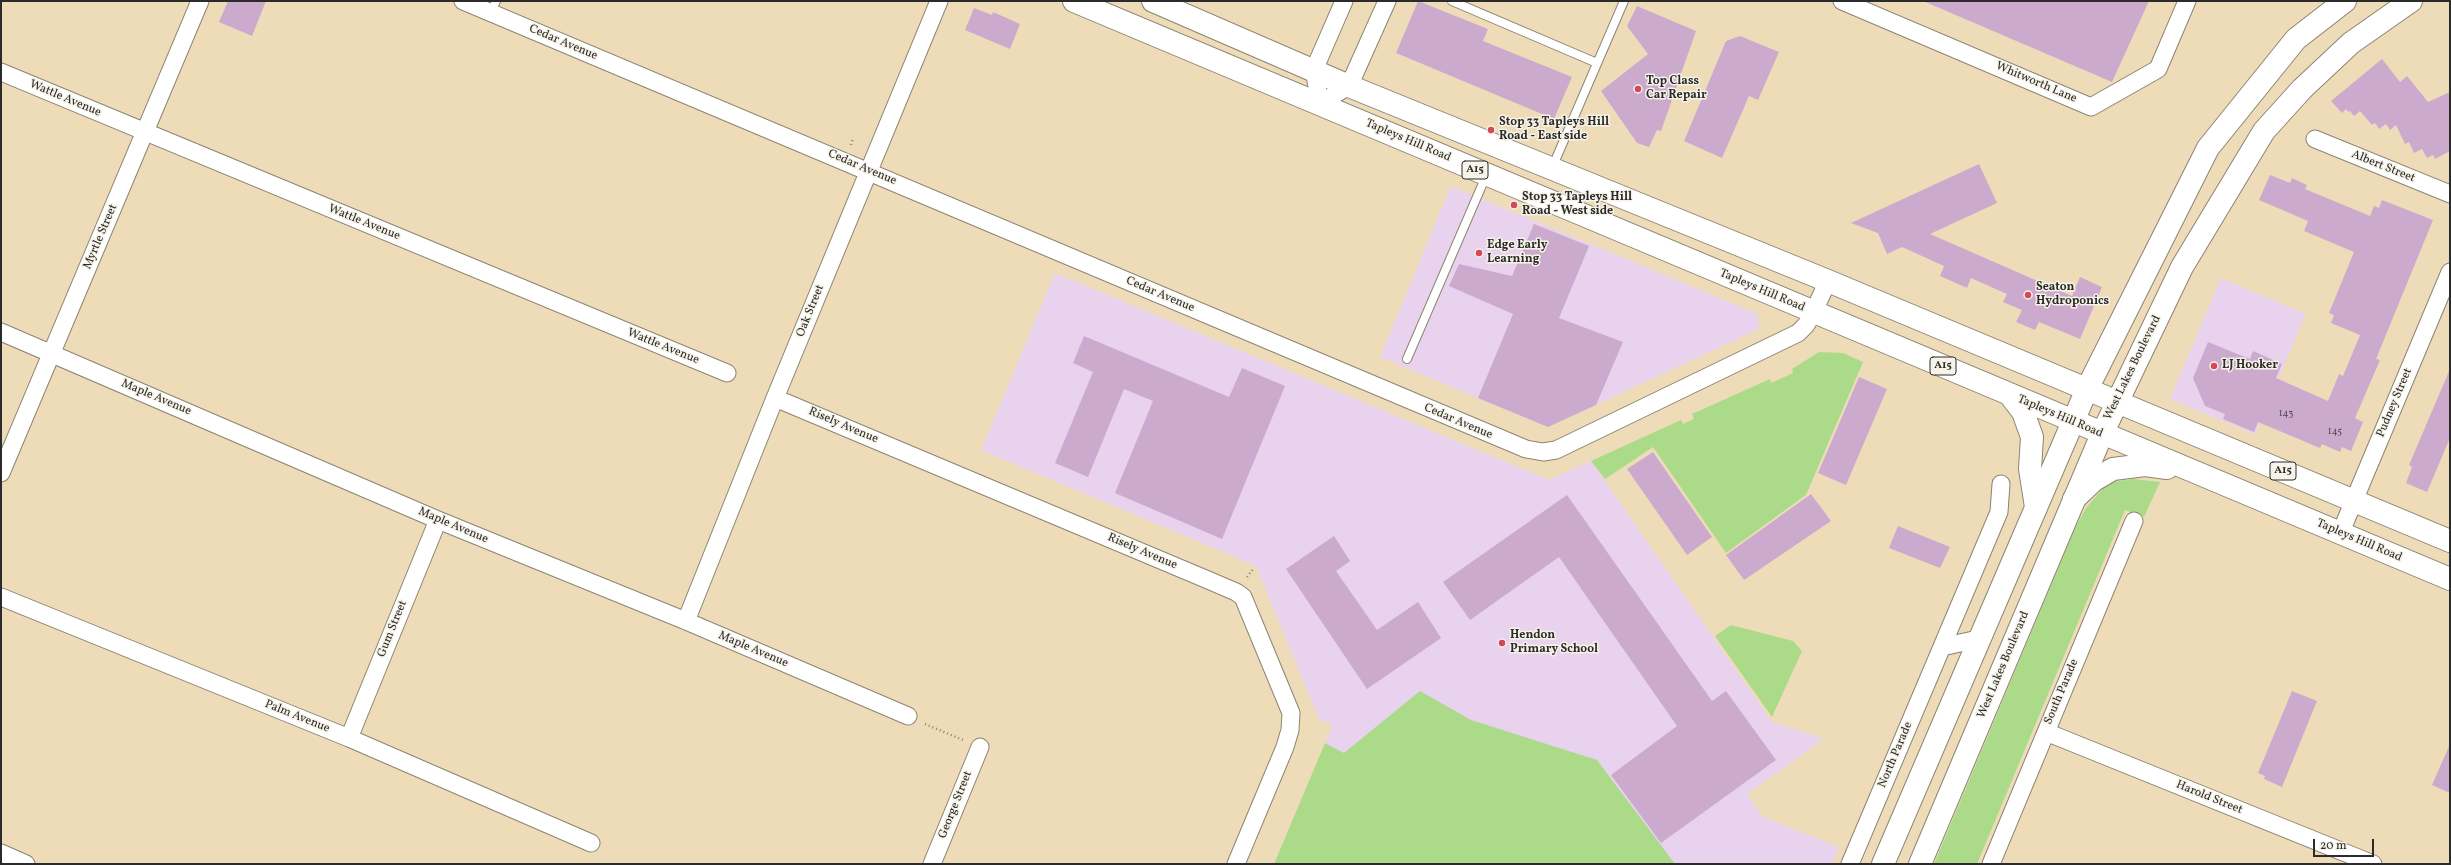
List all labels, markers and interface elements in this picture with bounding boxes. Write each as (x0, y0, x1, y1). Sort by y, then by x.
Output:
street label: Cedar Avenue (527, 22, 599, 64)
street label: Whitworth Lane (1993, 59, 2079, 107)
place label: Top Class Car Repair (1646, 75, 1707, 103)
street label: Wattle Avenue (27, 77, 103, 121)
marker: Top Class Car Repair (1633, 84, 1643, 94)
street label: Tapleys Hill Road (1363, 116, 1453, 166)
place label: Stop 33 Tapleys Hill Road - East side (1499, 116, 1609, 144)
marker: Stop 33 Tapleys Hill Road - East side (1486, 125, 1496, 135)
street label: Cedar Avenue (826, 147, 898, 189)
street label: Albert Street (2349, 148, 2417, 186)
road number: A15 (1462, 161, 1488, 179)
place label: Stop 33 Tapleys Hill Road - West side (1522, 191, 1632, 219)
marker: Stop 33 Tapleys Hill Road - West side (1509, 200, 1519, 210)
street label: Myrtle Street (81, 202, 121, 272)
street label: Wattle Avenue (326, 202, 402, 244)
place label: Edge Early Learning (1487, 239, 1547, 267)
marker: Edge Early Learning (1474, 248, 1484, 258)
street label: Tapleys Hill Road (1717, 266, 1807, 316)
street label: Cedar Avenue (1124, 274, 1196, 316)
place label: Seaton Hydroponics (2036, 281, 2109, 309)
street label: Oak Street (794, 283, 828, 339)
marker: Seaton Hydroponics (2023, 290, 2033, 300)
street label: West Lakes Boulevard (2101, 313, 2165, 423)
street label: Wattle Avenue (625, 326, 701, 368)
road number: A15 (1930, 357, 1956, 375)
place label: LJ Hooker (2222, 359, 2278, 373)
marker: LJ Hooker (2209, 361, 2219, 371)
street label: Pudney Street (2374, 366, 2416, 440)
street label: Maple Avenue (119, 377, 193, 419)
street label: Tapleys Hill Road (2015, 392, 2105, 442)
street label: Cedar Avenue (1422, 401, 1494, 443)
street label: Risely Avenue (806, 405, 880, 447)
house number: 143 (2279, 408, 2293, 420)
house number: 145 (2328, 426, 2342, 438)
road number: A15 (2270, 462, 2296, 480)
street label: Maple Avenue (416, 505, 490, 547)
street label: Tapleys Hill Road (2314, 516, 2404, 566)
street label: Risely Avenue (1105, 531, 1179, 573)
street label: Gum Street (375, 598, 411, 660)
street label: West Lakes Boulevard (1975, 609, 2033, 721)
street label: Maple Avenue (716, 629, 790, 671)
place label: Hendon Primary School (1510, 629, 1598, 657)
marker: Hendon Primary School (1497, 638, 1507, 648)
street label: South Parade (2042, 657, 2082, 727)
street label: Palm Avenue (262, 697, 332, 737)
street label: North Parade (1876, 720, 1916, 790)
street label: George Street (936, 769, 976, 841)
street label: Harold Street (2174, 778, 2244, 818)
scale bar (2315, 831, 2376, 857)
text: 20 m (2320, 838, 2347, 854)

